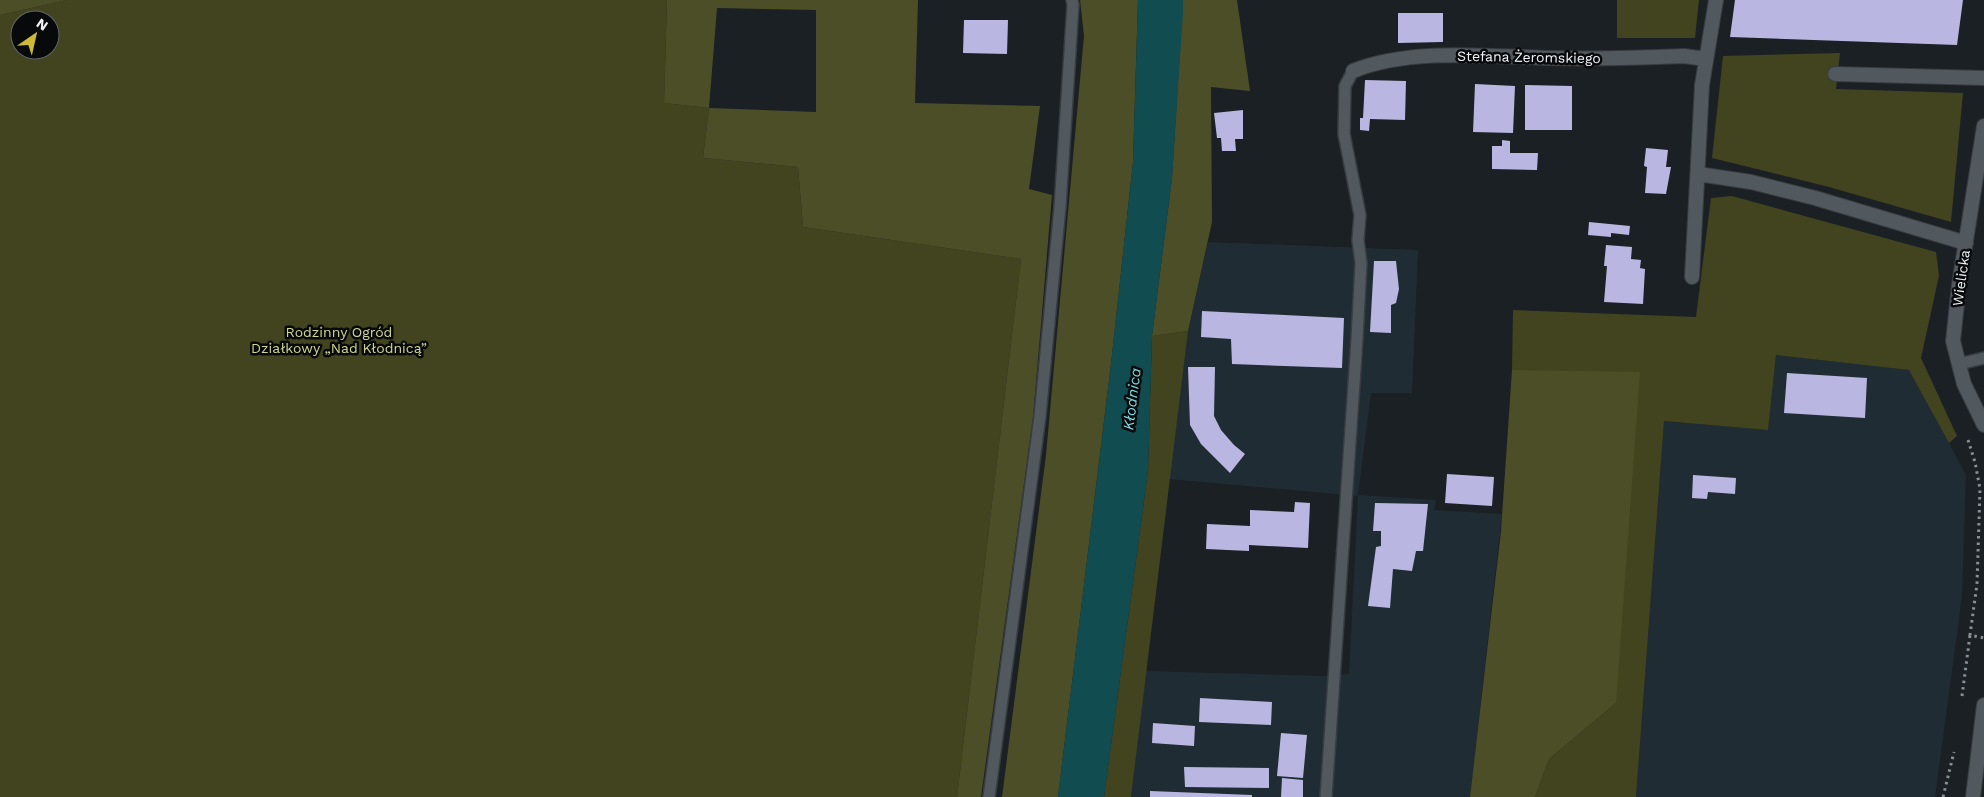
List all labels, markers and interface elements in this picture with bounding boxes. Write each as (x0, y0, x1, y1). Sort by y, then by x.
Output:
north arrow (10, 10, 60, 60)
text: N (33, 15, 51, 34)
street label: Stefana Żeromskiego (1457, 48, 1601, 66)
street label: Wielicka (1949, 249, 1973, 307)
park label: Rodzinny Ogród Działkowy „Nad Kłodnicą” (251, 324, 427, 356)
water label: Kłodnica (1119, 367, 1145, 431)

